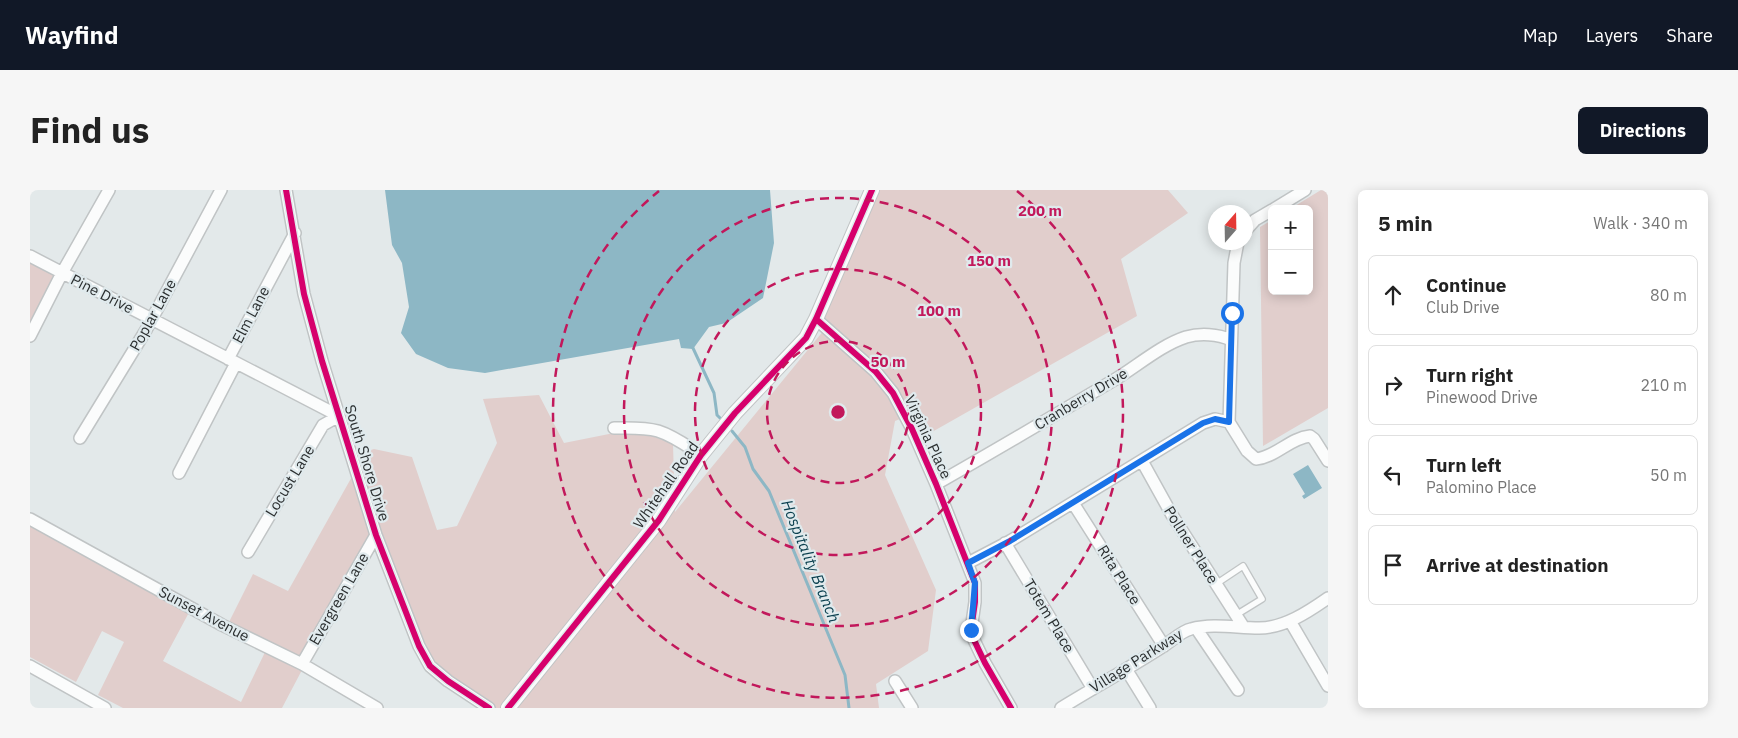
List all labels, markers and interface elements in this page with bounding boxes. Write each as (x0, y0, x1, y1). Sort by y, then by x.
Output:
text: Wayfind (25, 19, 118, 51)
text: Map (1523, 24, 1558, 47)
text: Layers (1586, 24, 1638, 47)
text: Share (1666, 24, 1713, 47)
text: Find us (30, 107, 149, 153)
button: Directions (1578, 107, 1708, 154)
text: 200 m (1018, 201, 1062, 220)
north arrow (1208, 205, 1253, 250)
map controls (1268, 205, 1313, 295)
button: + (1268, 205, 1313, 250)
text: 5 min (1378, 209, 1433, 237)
text: Walk · 340 m (1593, 213, 1688, 233)
button: − (1268, 250, 1313, 295)
text: 150 m (967, 251, 1011, 270)
street label: Pine Drive (68, 270, 137, 317)
text: Continue (1426, 273, 1506, 297)
street label: Poplar Lane (125, 275, 180, 354)
icon: ahead (1379, 281, 1407, 309)
street label: Elm Lane (228, 283, 273, 346)
text: 80 m (1650, 285, 1687, 305)
text: Club Drive (1426, 297, 1500, 317)
text: 100 m (917, 301, 961, 320)
route start (1221, 302, 1244, 325)
text: 50 m (871, 352, 905, 371)
street label: Cranberry Drive (1031, 363, 1131, 434)
text: Turn right (1426, 363, 1513, 387)
icon: right (1379, 371, 1407, 399)
text: 210 m (1640, 375, 1687, 395)
text: Pinewood Drive (1426, 387, 1538, 407)
street label: Virginia Place (901, 392, 956, 482)
street label: South Shore Drive (341, 402, 394, 523)
centre of rings (829, 403, 847, 421)
street label: Whitehall Road (629, 438, 703, 532)
street label: Locust Lane (261, 442, 318, 520)
text: Turn left (1426, 453, 1502, 477)
icon: left (1379, 461, 1407, 489)
text: 50 m (1650, 465, 1687, 485)
text: Palomino Place (1426, 477, 1537, 497)
water label: Hospitality Branch (777, 497, 845, 625)
street label: Pollner Place (1160, 502, 1223, 587)
street label: Rita Place (1094, 541, 1145, 608)
street label: Evergreen Lane (304, 549, 373, 648)
icon: arrive (1379, 551, 1407, 579)
text: Arrive at destination (1426, 553, 1609, 577)
street label: Totem Place (1020, 575, 1079, 656)
street label: Sunset Avenue (156, 582, 253, 645)
route end (960, 619, 983, 642)
street label: Village Parkway (1086, 624, 1186, 697)

